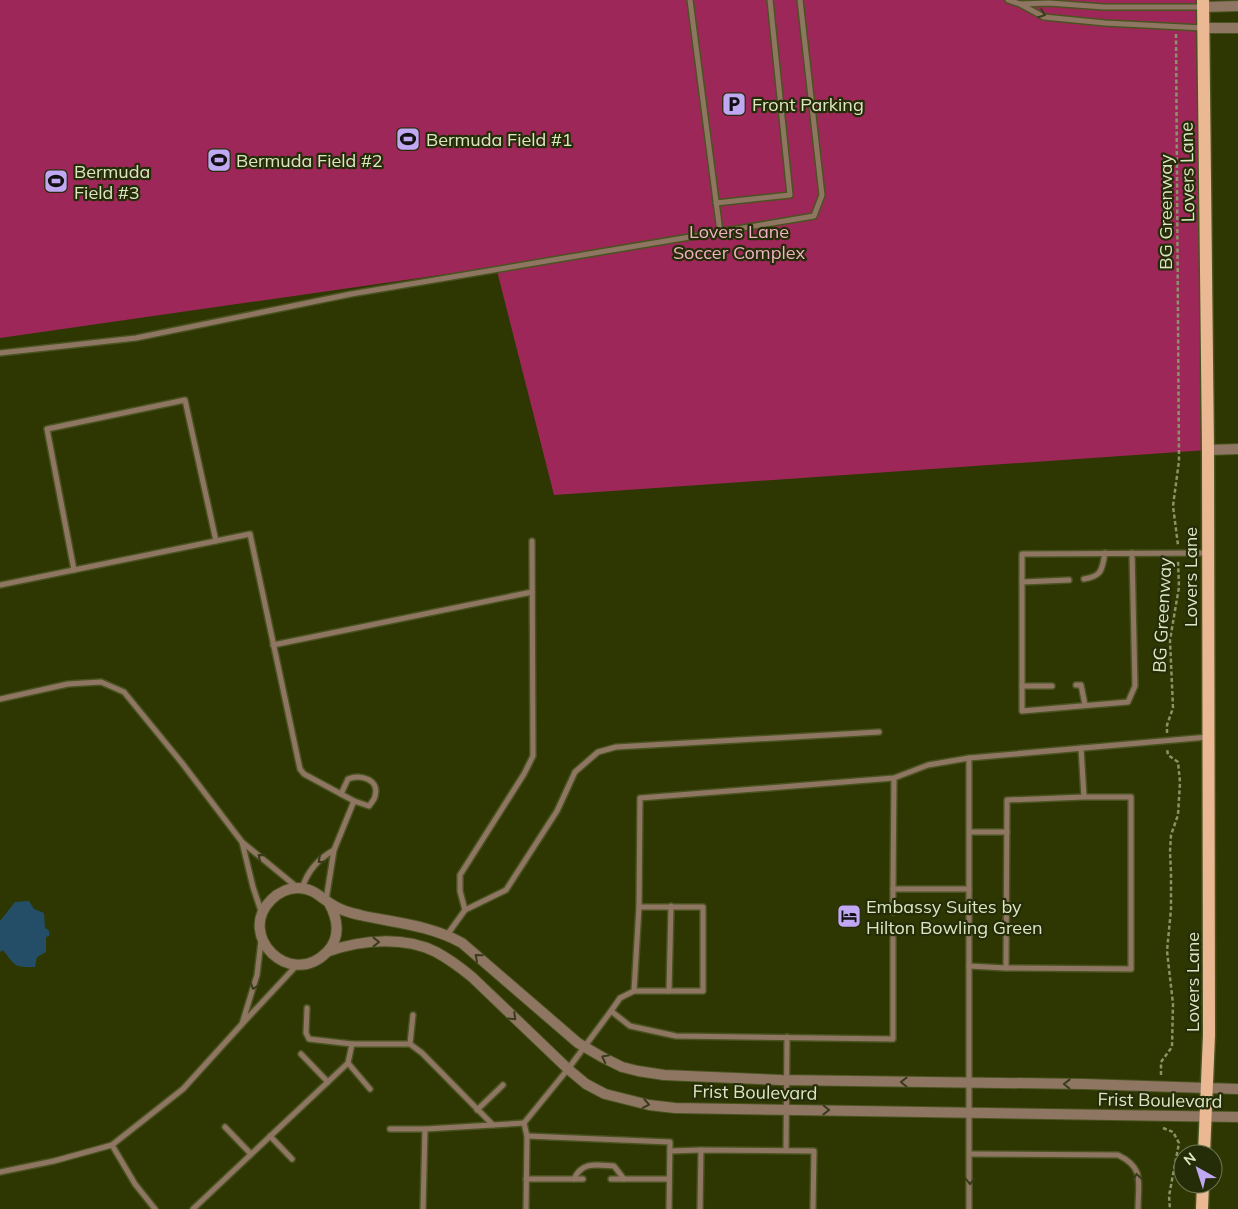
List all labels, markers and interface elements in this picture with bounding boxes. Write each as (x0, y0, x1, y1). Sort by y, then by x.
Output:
one-way arrow (1037, 8, 1046, 18)
parking icon: Front Parking (721, 91, 747, 117)
place label: Front Parking (752, 93, 864, 116)
street label: Lovers Lane (1175, 122, 1199, 222)
sports icon: Bermuda Field #1 (395, 126, 421, 152)
place label: Bermuda Field #1 (426, 128, 573, 151)
sports icon: Bermuda Field #2 (206, 147, 232, 173)
place label: Bermuda Field #2 (236, 149, 383, 172)
street label: BG Greenway (1154, 154, 1177, 270)
place label: Bermuda Field #3 (74, 160, 150, 204)
sports icon: Bermuda Field #3 (43, 168, 69, 194)
park label: Lovers Lane Soccer Complex (673, 220, 805, 264)
street label: Lovers Lane (1179, 527, 1202, 627)
street label: BG Greenway (1147, 556, 1177, 673)
one-way arrow (257, 854, 266, 863)
one-way arrow (318, 854, 327, 862)
place label: Embassy Suites by Hilton Bowling Green (866, 895, 1043, 939)
hotel icon: Embassy Suites by Hilton Bowling Green (836, 903, 862, 929)
street label: Lovers Lane (1181, 932, 1204, 1032)
one-way arrow (372, 937, 380, 947)
one-way arrow (475, 955, 484, 963)
one-way arrow (250, 981, 260, 990)
one-way arrow (507, 1011, 516, 1020)
one-way arrow (601, 1054, 610, 1064)
one-way arrow (900, 1077, 908, 1087)
street label: Frist Boulevard (692, 1079, 818, 1105)
one-way arrow (1063, 1079, 1070, 1089)
street label: Frist Boulevard (1097, 1087, 1223, 1113)
one-way arrow (642, 1098, 650, 1108)
one-way arrow (822, 1105, 830, 1115)
north arrow (1173, 1144, 1223, 1194)
text: N (1180, 1149, 1200, 1169)
one-way arrow (1132, 1173, 1143, 1181)
one-way arrow (965, 1178, 975, 1186)

